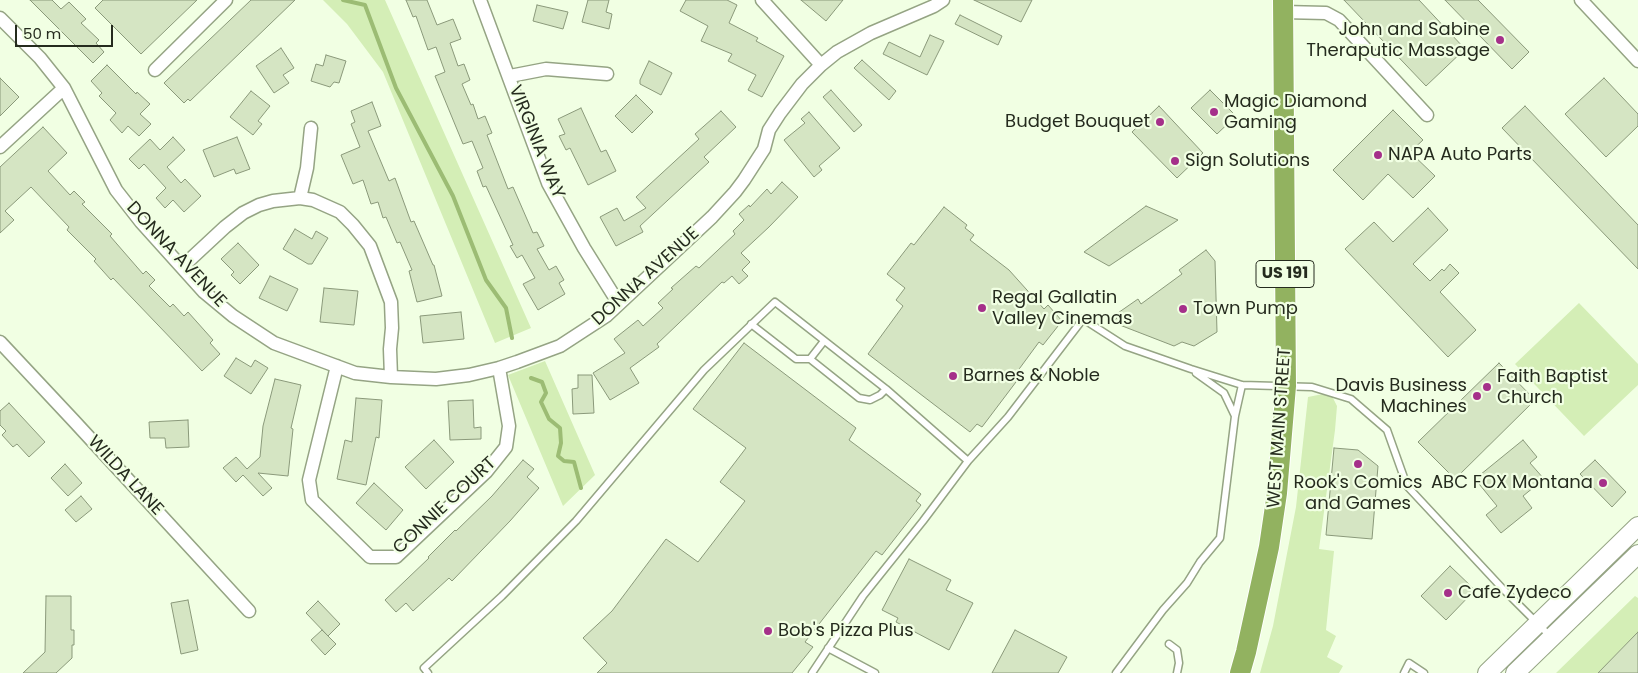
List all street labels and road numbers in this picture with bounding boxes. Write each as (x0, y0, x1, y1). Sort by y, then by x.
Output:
street label: VIRGINIA WAY (503, 82, 569, 202)
street label: DONNA AVENUE (121, 198, 231, 312)
street label: DONNA AVENUE (588, 223, 704, 331)
road number: US 191 (1256, 260, 1314, 288)
street label: WEST MAIN STREET (1264, 347, 1296, 509)
street label: WILDA LANE (83, 432, 167, 520)
street label: CONNIE COURT (389, 453, 501, 559)

